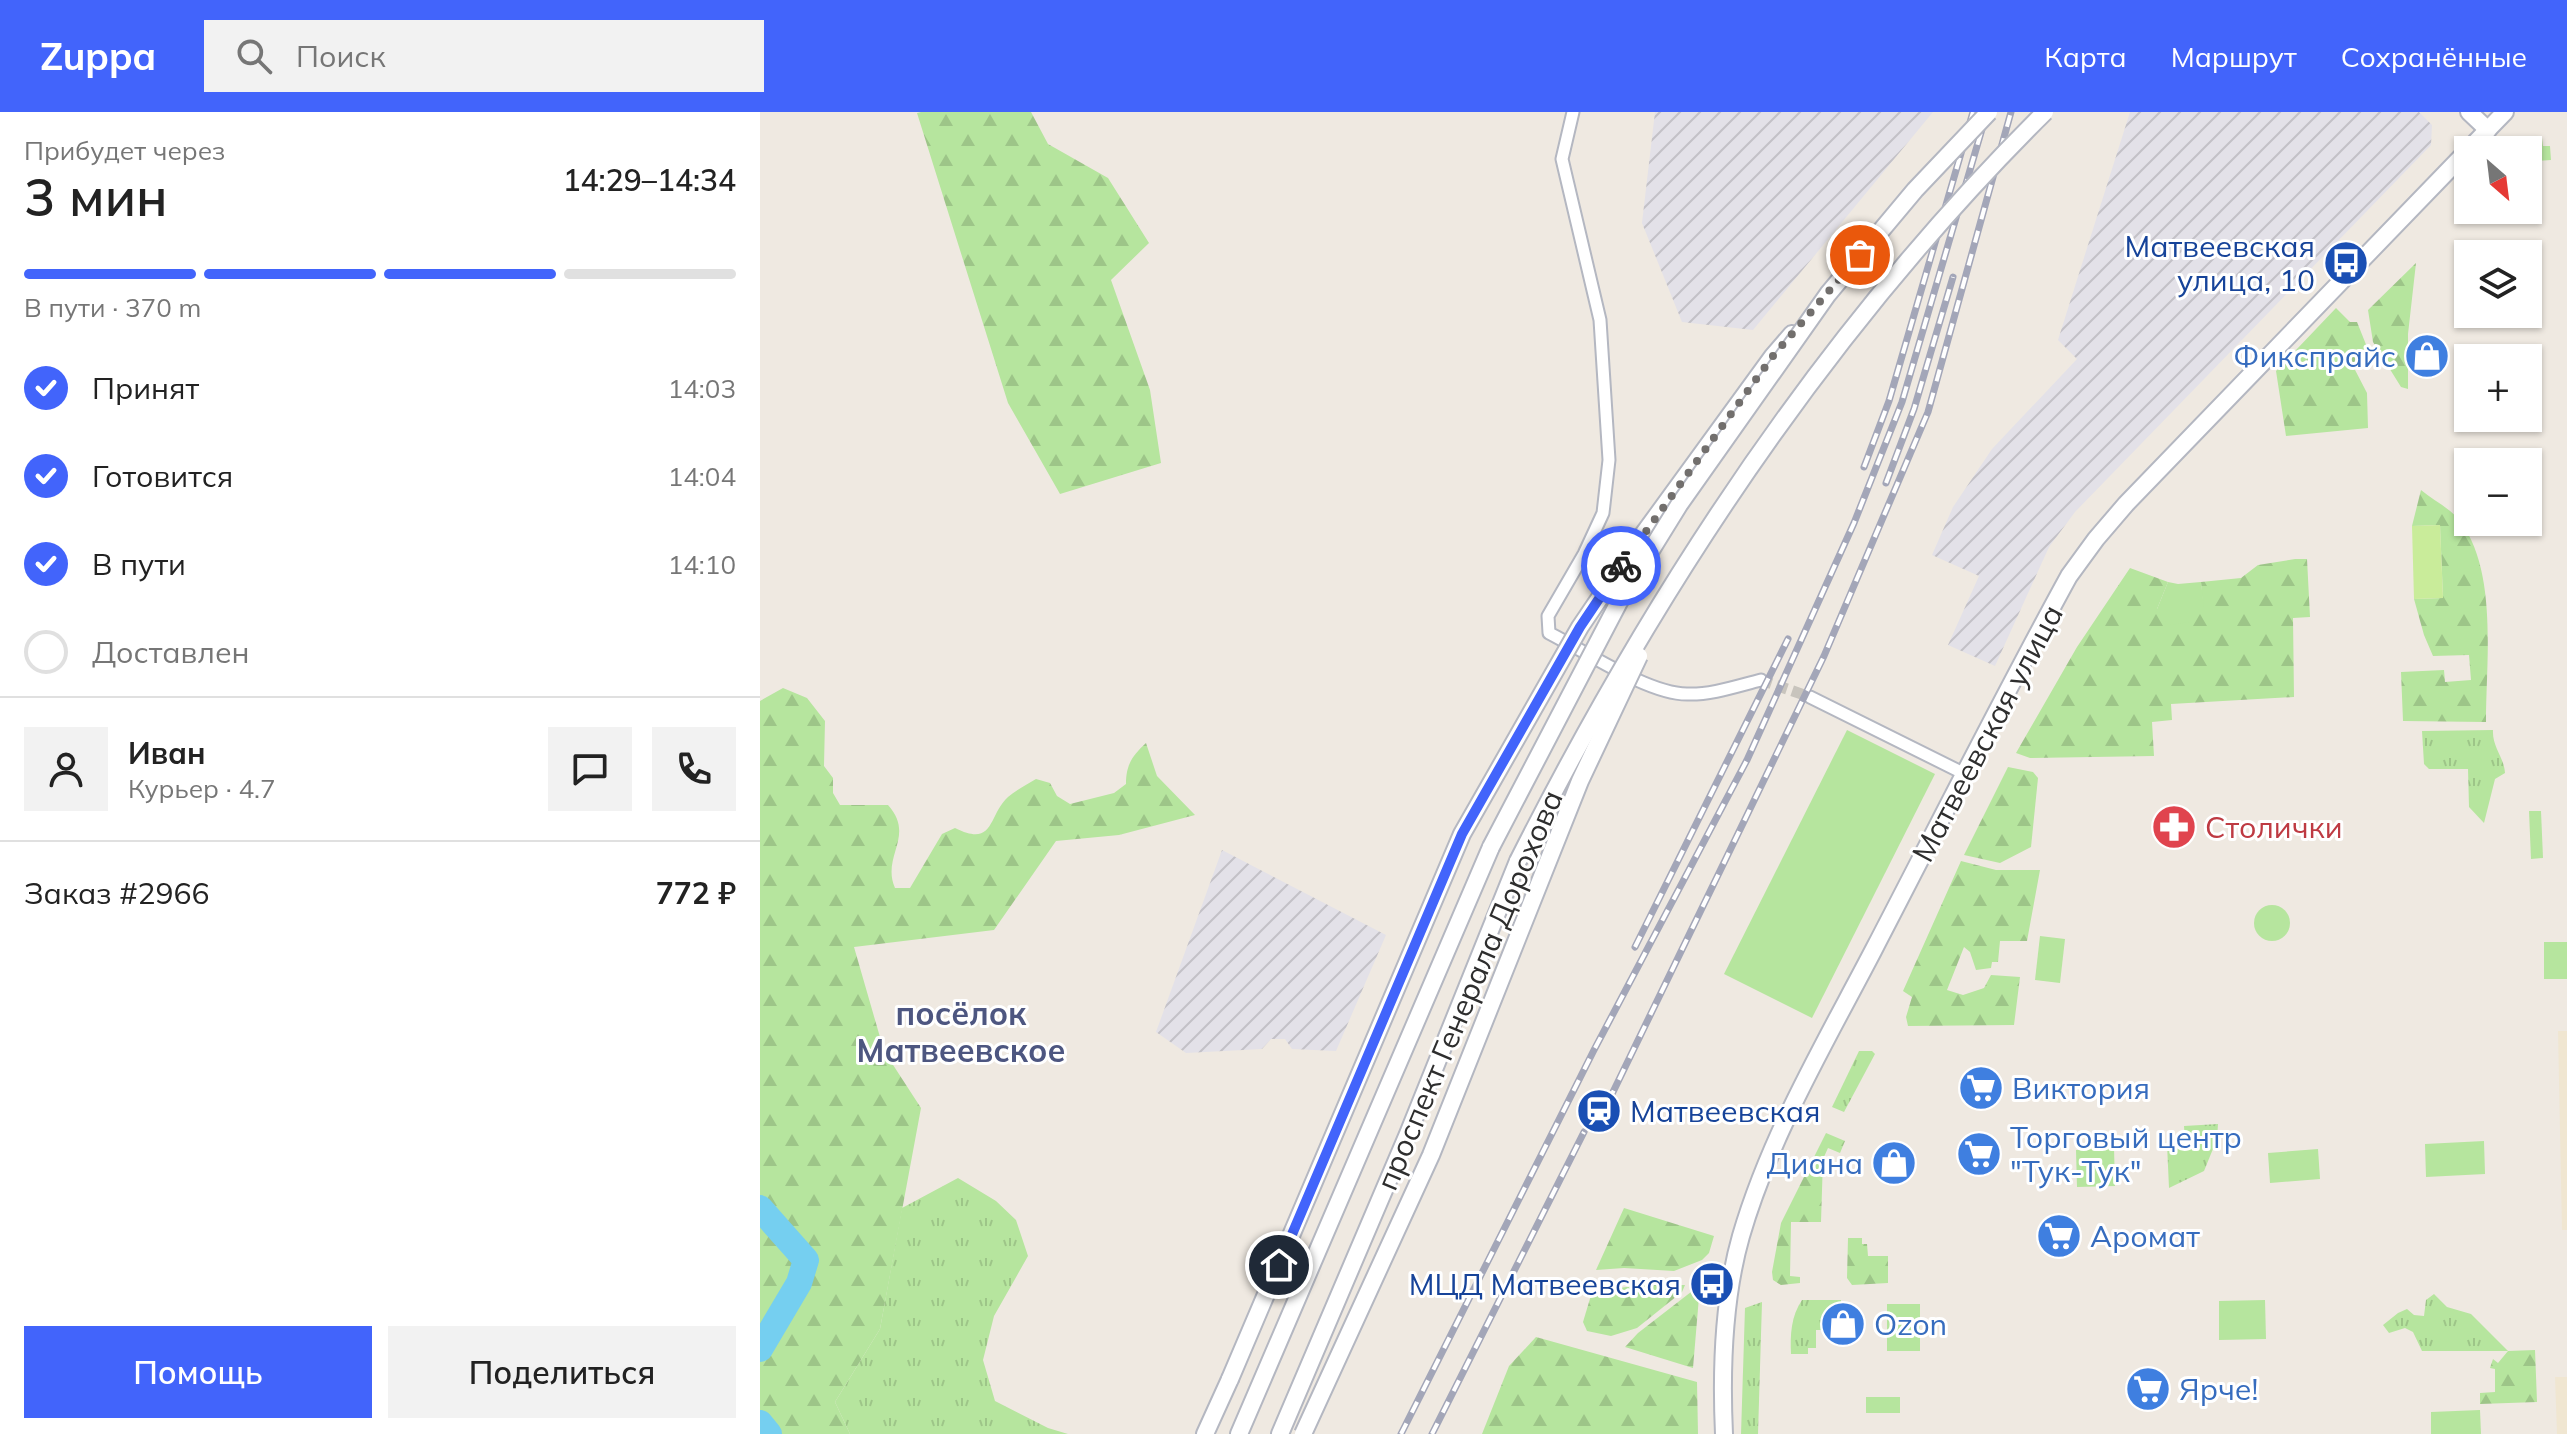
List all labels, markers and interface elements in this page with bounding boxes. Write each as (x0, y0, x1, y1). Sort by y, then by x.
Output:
search box (204, 20, 764, 92)
text: Zuppa (40, 32, 156, 80)
icon: search (232, 34, 276, 78)
text: Поиск (296, 37, 386, 75)
text: Карта (2044, 39, 2127, 74)
text: Маршрут (2171, 39, 2297, 74)
text: Сохранённые (2341, 39, 2527, 74)
text: Прибудет через (24, 134, 225, 167)
north arrow (2454, 136, 2542, 224)
map controls (2454, 136, 2542, 536)
text: 14:29–14:34 (563, 161, 736, 199)
text: 3 мин (24, 164, 168, 229)
pin (1826, 221, 1894, 289)
place label: Матвеевская улица, 10 (2125, 227, 2315, 299)
icon: bag (1838, 233, 1882, 277)
bus stop icon: Матвеевская улица, 10 (2322, 239, 2370, 287)
button: layers (2454, 240, 2542, 328)
text: В пути · 370 m (24, 291, 201, 324)
shop icon: Фикспрайс (2403, 332, 2451, 380)
place label: Фикспрайс (2233, 337, 2396, 375)
button: + (2454, 344, 2542, 432)
icon: check (24, 366, 68, 410)
text: Принят (92, 369, 199, 407)
text: 14:03 (668, 372, 736, 405)
button: − (2454, 448, 2542, 536)
icon: check (24, 454, 68, 498)
text: Готовится (92, 457, 233, 495)
text: 14:04 (668, 460, 736, 493)
courier (1581, 526, 1661, 606)
icon: check (24, 542, 68, 586)
icon: bike (1599, 544, 1643, 588)
text: В пути (92, 545, 186, 583)
text: 14:10 (668, 548, 736, 581)
street label: Матвеевская улица (1903, 598, 2071, 868)
text: Доставлен (92, 633, 250, 671)
button: person (24, 727, 108, 811)
button: chat (548, 727, 632, 811)
button: phone (652, 727, 736, 811)
text: Иван (128, 734, 206, 772)
text: Курьер · 4.7 (128, 772, 276, 805)
street label: проспект Генерала Дорохова (1367, 784, 1571, 1196)
pharmacy icon: Столички (2150, 803, 2198, 851)
place label: Столички (2205, 808, 2343, 846)
text: Заказ #2966 (24, 874, 209, 912)
text: 772 ₽ (656, 874, 736, 912)
district label: посёлок Матвеевское (857, 993, 1065, 1070)
supermarket icon: Виктория (1957, 1064, 2005, 1112)
place label: Виктория (2012, 1069, 2150, 1107)
station icon: Матвеевская (1575, 1087, 1623, 1135)
place label: Матвеевская (1630, 1092, 1820, 1130)
place label: Торговый центр "Тук-Тук" (2010, 1118, 2242, 1190)
supermarket icon: Торговый центр "Тук-Тук" (1955, 1130, 2003, 1178)
shop icon: Диана (1870, 1139, 1918, 1187)
place label: Диана (1767, 1144, 1863, 1182)
supermarket icon: Аромат (2035, 1212, 2083, 1260)
place label: Аромат (2090, 1217, 2200, 1255)
pin (1245, 1231, 1313, 1299)
icon: home (1257, 1243, 1301, 1287)
bus stop icon: МЦД Матвеевская (1688, 1260, 1736, 1308)
place label: МЦД Матвеевская (1409, 1265, 1681, 1303)
shop icon: Ozon (1819, 1300, 1867, 1348)
place label: Ozon (1874, 1305, 1947, 1343)
button: Помощь (24, 1326, 372, 1418)
button: Поделиться (388, 1326, 736, 1418)
supermarket icon: Ярче! (2124, 1365, 2172, 1413)
place label: Ярче! (2179, 1370, 2258, 1408)

